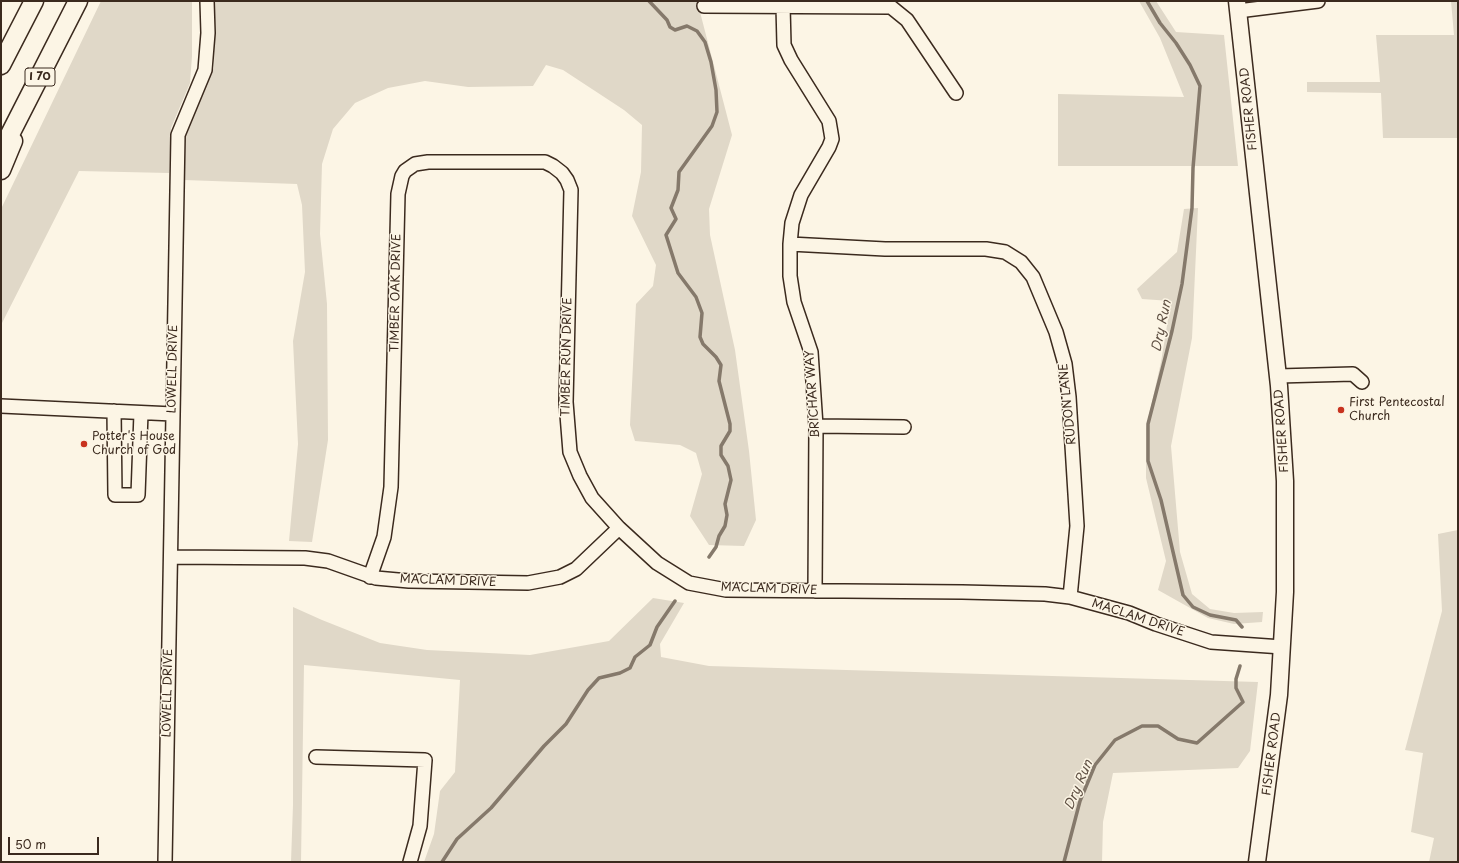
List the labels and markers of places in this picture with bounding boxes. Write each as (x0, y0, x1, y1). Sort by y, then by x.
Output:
place label: First Pentecostal Church (1349, 396, 1445, 424)
marker: First Pentecostal Church (1336, 405, 1346, 415)
place label: Potter's House Church of God (92, 430, 176, 458)
marker: Potter's House Church of God (79, 439, 89, 449)

